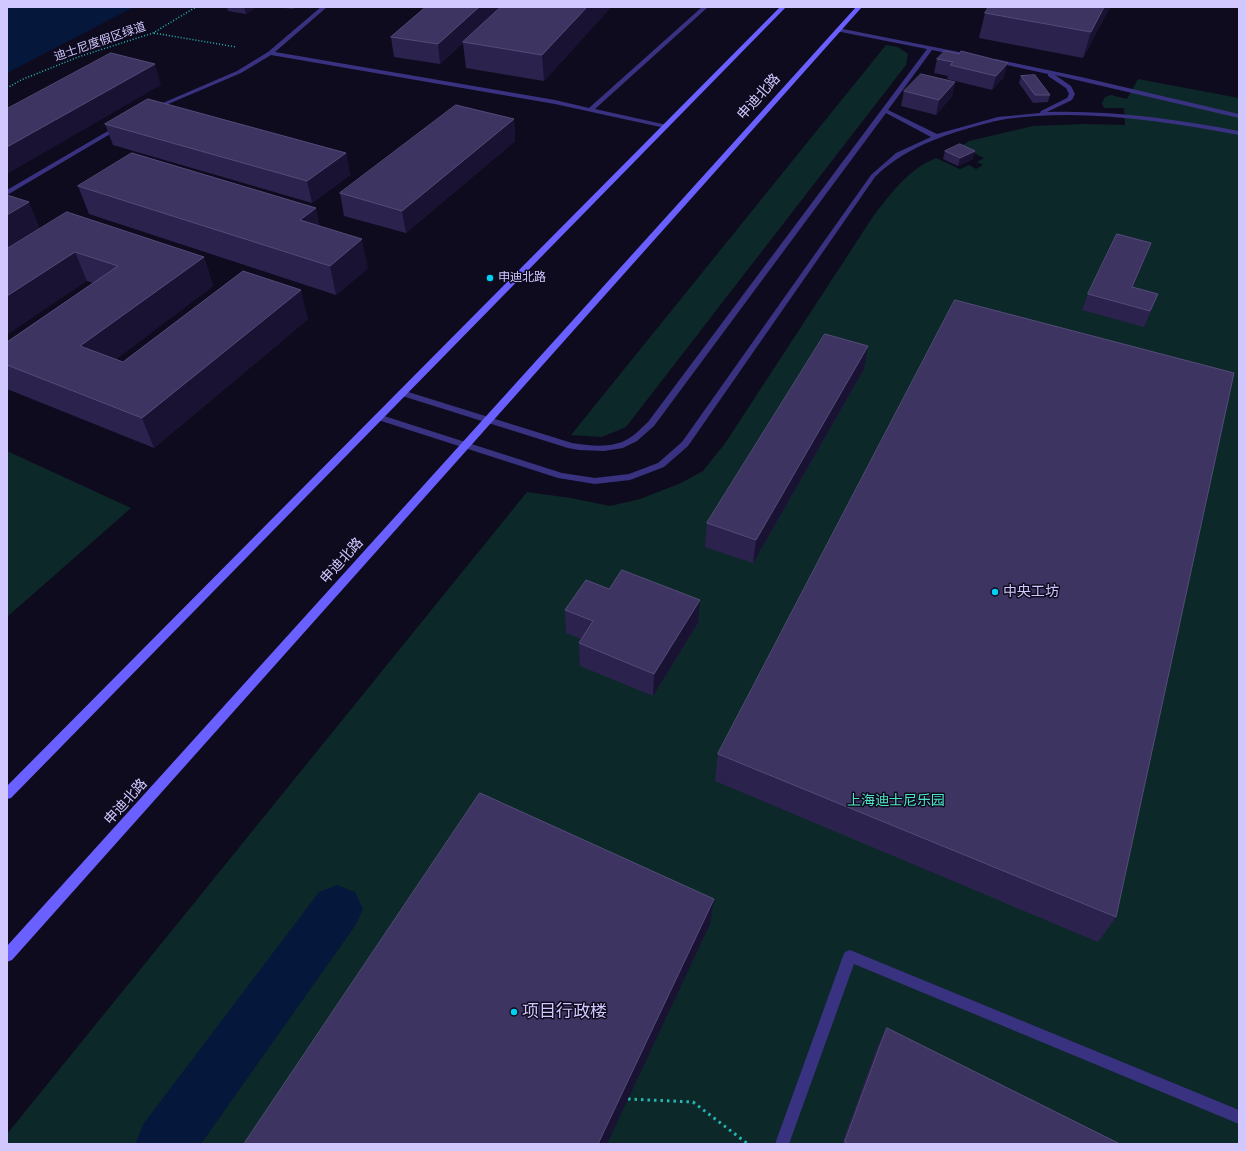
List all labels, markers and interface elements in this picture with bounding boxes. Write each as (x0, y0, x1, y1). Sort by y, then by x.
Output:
street label: 迪士尼度假区绿道 (52, 20, 148, 64)
street label: 申迪北路 (734, 71, 784, 123)
place label: 申迪北路 (498, 271, 546, 285)
marker: 申迪北路 (485, 273, 495, 283)
street label: 申迪北路 (317, 535, 367, 587)
place label: 中央工坊 (1003, 584, 1059, 600)
marker: 中央工坊 (990, 587, 1000, 597)
street label: 申迪北路 (101, 776, 151, 828)
park label: 上海迪士尼乐园 (847, 793, 945, 809)
place label: 项目行政楼 (522, 1002, 607, 1022)
marker: 项目行政楼 (509, 1007, 519, 1017)

